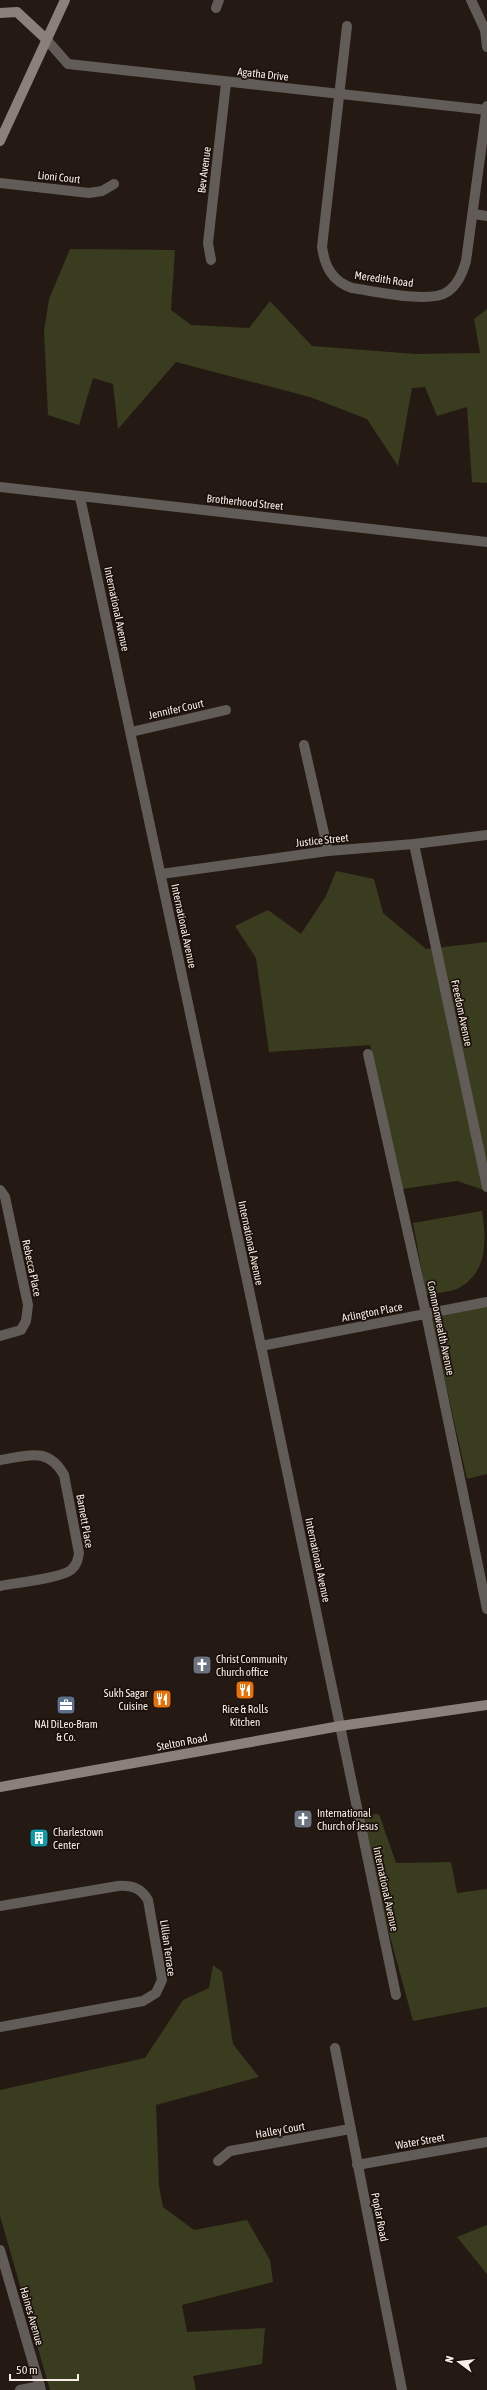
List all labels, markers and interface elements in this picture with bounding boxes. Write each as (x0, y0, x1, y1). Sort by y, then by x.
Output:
street label: Agatha Drive (237, 65, 289, 83)
street label: Bev Avenue (195, 146, 213, 194)
street label: Lioni Court (37, 169, 81, 185)
street label: Meredith Road (354, 269, 414, 289)
street label: Brotherhood Street (206, 492, 284, 512)
street label: International Avenue (102, 566, 132, 652)
street label: Jennifer Court (147, 697, 205, 721)
street label: Justice Street (295, 831, 349, 849)
street label: International Avenue (169, 883, 199, 969)
street label: Freedom Avenue (449, 979, 475, 1047)
street label: International Avenue (236, 1200, 266, 1286)
street label: Rebecca Place (20, 1238, 44, 1298)
street label: Commonwealth Avenue (425, 1280, 457, 1376)
street label: Arlington Place (341, 1300, 403, 1324)
street label: Barnett Place (74, 1493, 96, 1549)
street label: International Avenue (303, 1517, 333, 1603)
place label: Christ Community Church office (216, 1653, 288, 1678)
church icon: Christ Community Church office (191, 1654, 213, 1676)
restaurant icon: Rice & Rolls Kitchen (234, 1679, 256, 1701)
place label: Sukh Sagar Cuisine (104, 1687, 149, 1712)
restaurant icon: Sukh Sagar Cuisine (151, 1688, 173, 1710)
office icon: NAI DiLeo-Bram & Co. (55, 1694, 77, 1716)
place label: Rice & Rolls Kitchen (222, 1703, 268, 1728)
place label: NAI DiLeo-Bram & Co. (34, 1718, 98, 1743)
street label: Stelton Road (156, 1731, 208, 1753)
place label: International Church of Jesus (317, 1807, 378, 1832)
church icon: International Church of Jesus (292, 1808, 314, 1830)
place label: Charlestown Center (53, 1826, 103, 1851)
building icon: Charlestown Center (28, 1827, 50, 1849)
street label: International Avenue (371, 1846, 401, 1932)
street label: Lillian Terrace (158, 1919, 178, 1977)
street label: Halley Court (254, 2120, 306, 2140)
street label: Water Street (394, 2131, 446, 2151)
street label: Poplar Road (369, 2192, 391, 2242)
street label: Haines Avenue (18, 2285, 46, 2347)
north arrow (439, 2342, 479, 2382)
text: N (443, 2355, 456, 2364)
scale bar (10, 2356, 78, 2382)
text: 50 m (16, 2363, 38, 2377)

